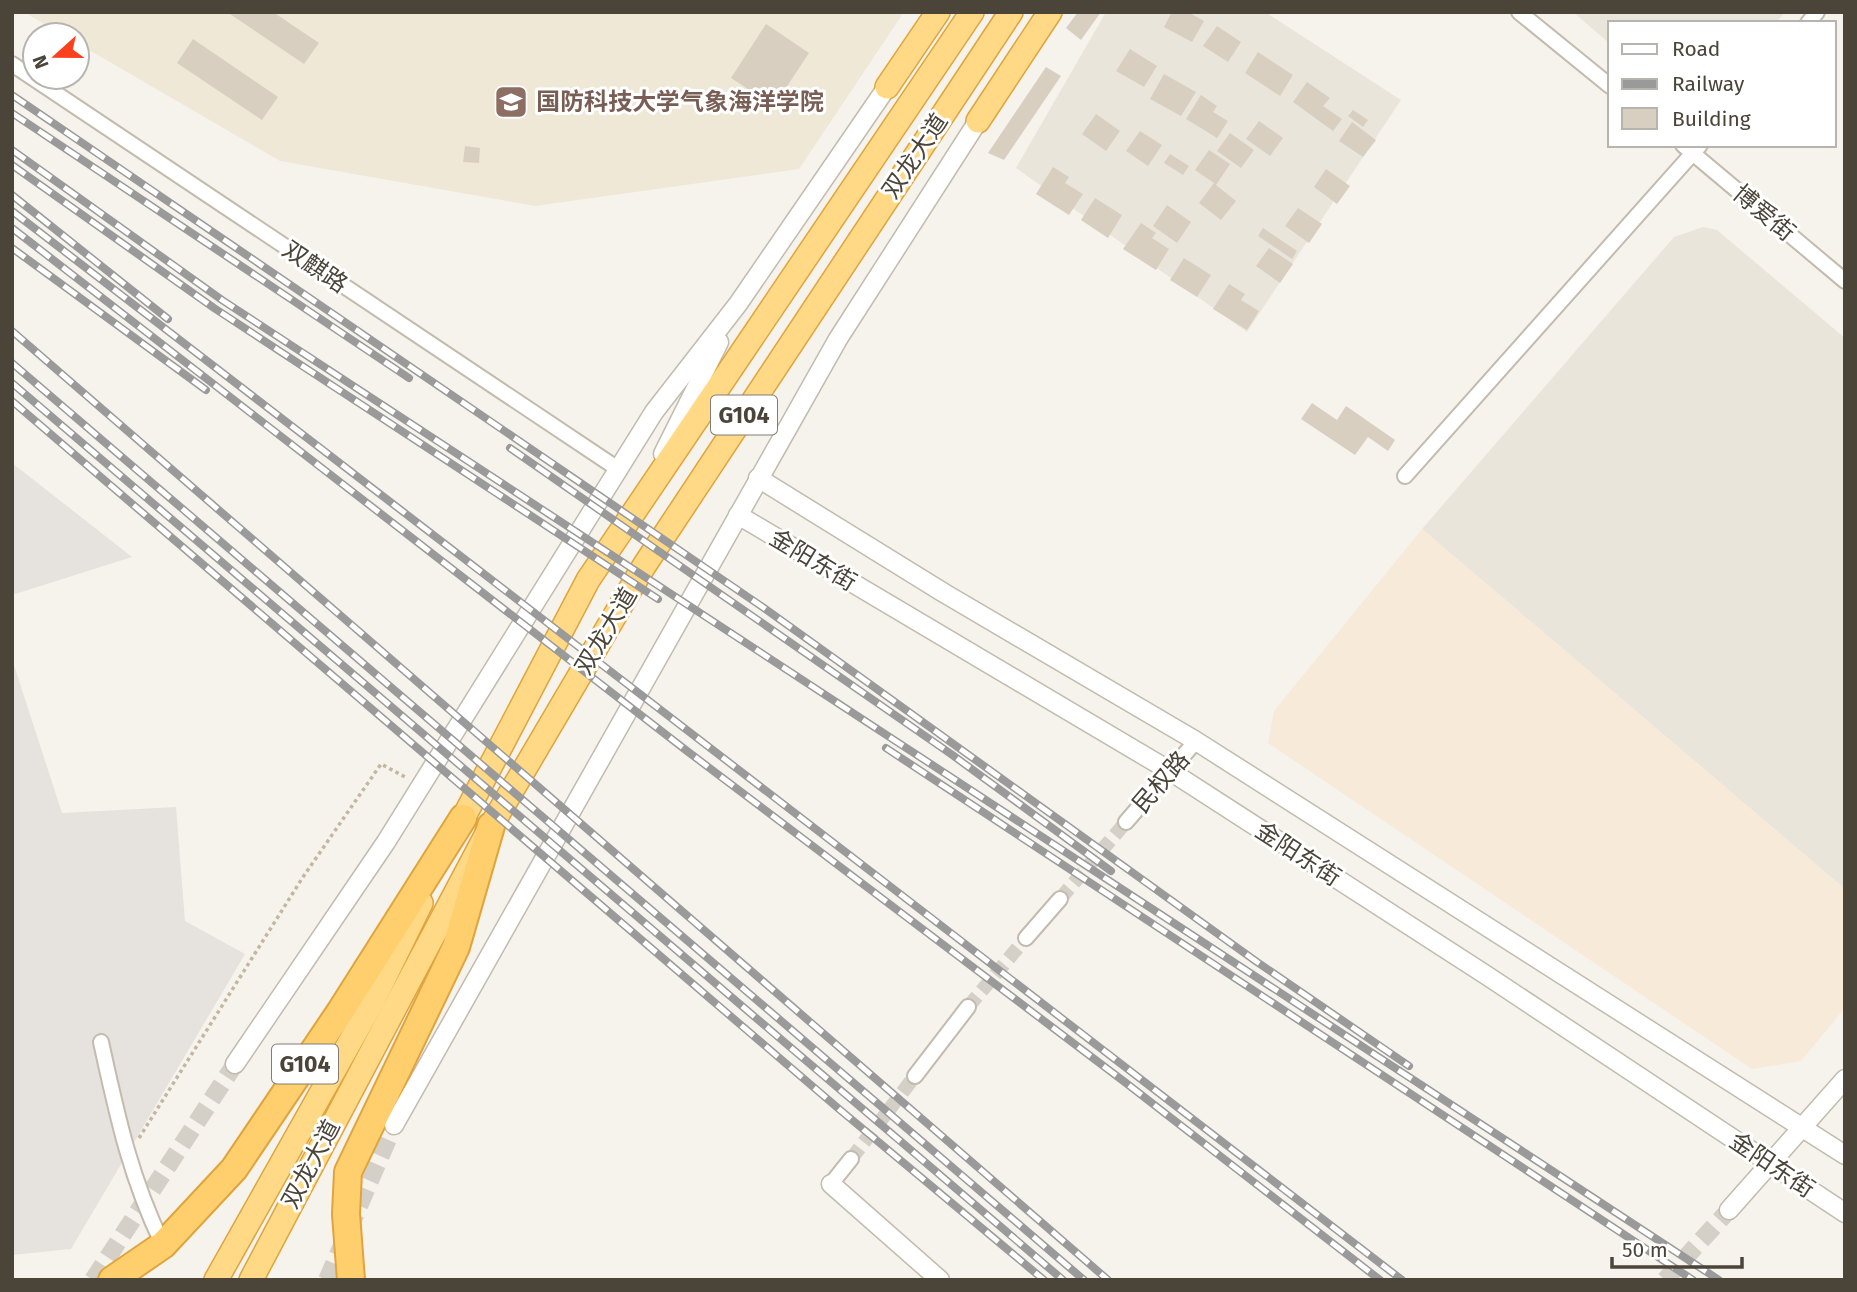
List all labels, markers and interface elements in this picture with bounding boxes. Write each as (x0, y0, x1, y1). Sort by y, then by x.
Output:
north arrow (21, 21, 91, 91)
legend (1608, 21, 1836, 147)
text: Road (1672, 36, 1720, 62)
text: N (28, 52, 54, 72)
text: Railway (1672, 71, 1745, 97)
school or university icon: 国防科技大学气象海洋学院 (492, 83, 530, 121)
place label: 国防科技大学气象海洋学院 (536, 88, 824, 116)
text: Building (1672, 106, 1751, 132)
street label: 双龙大道 (877, 108, 953, 204)
street label: 博爱街 (1727, 179, 1801, 247)
street label: 双麒路 (277, 235, 353, 299)
road number: G104 (711, 396, 777, 434)
street label: 金阳东街 (765, 523, 861, 597)
street label: 双龙大道 (569, 583, 643, 679)
street label: 民权路 (1127, 746, 1195, 818)
street label: 金阳东街 (1250, 816, 1346, 892)
road number: G104 (272, 1044, 338, 1084)
street label: 双龙大道 (276, 1115, 346, 1213)
street label: 金阳东街 (1724, 1127, 1820, 1203)
scale bar (1612, 1226, 1742, 1270)
text: 50 m (1622, 1237, 1668, 1263)

